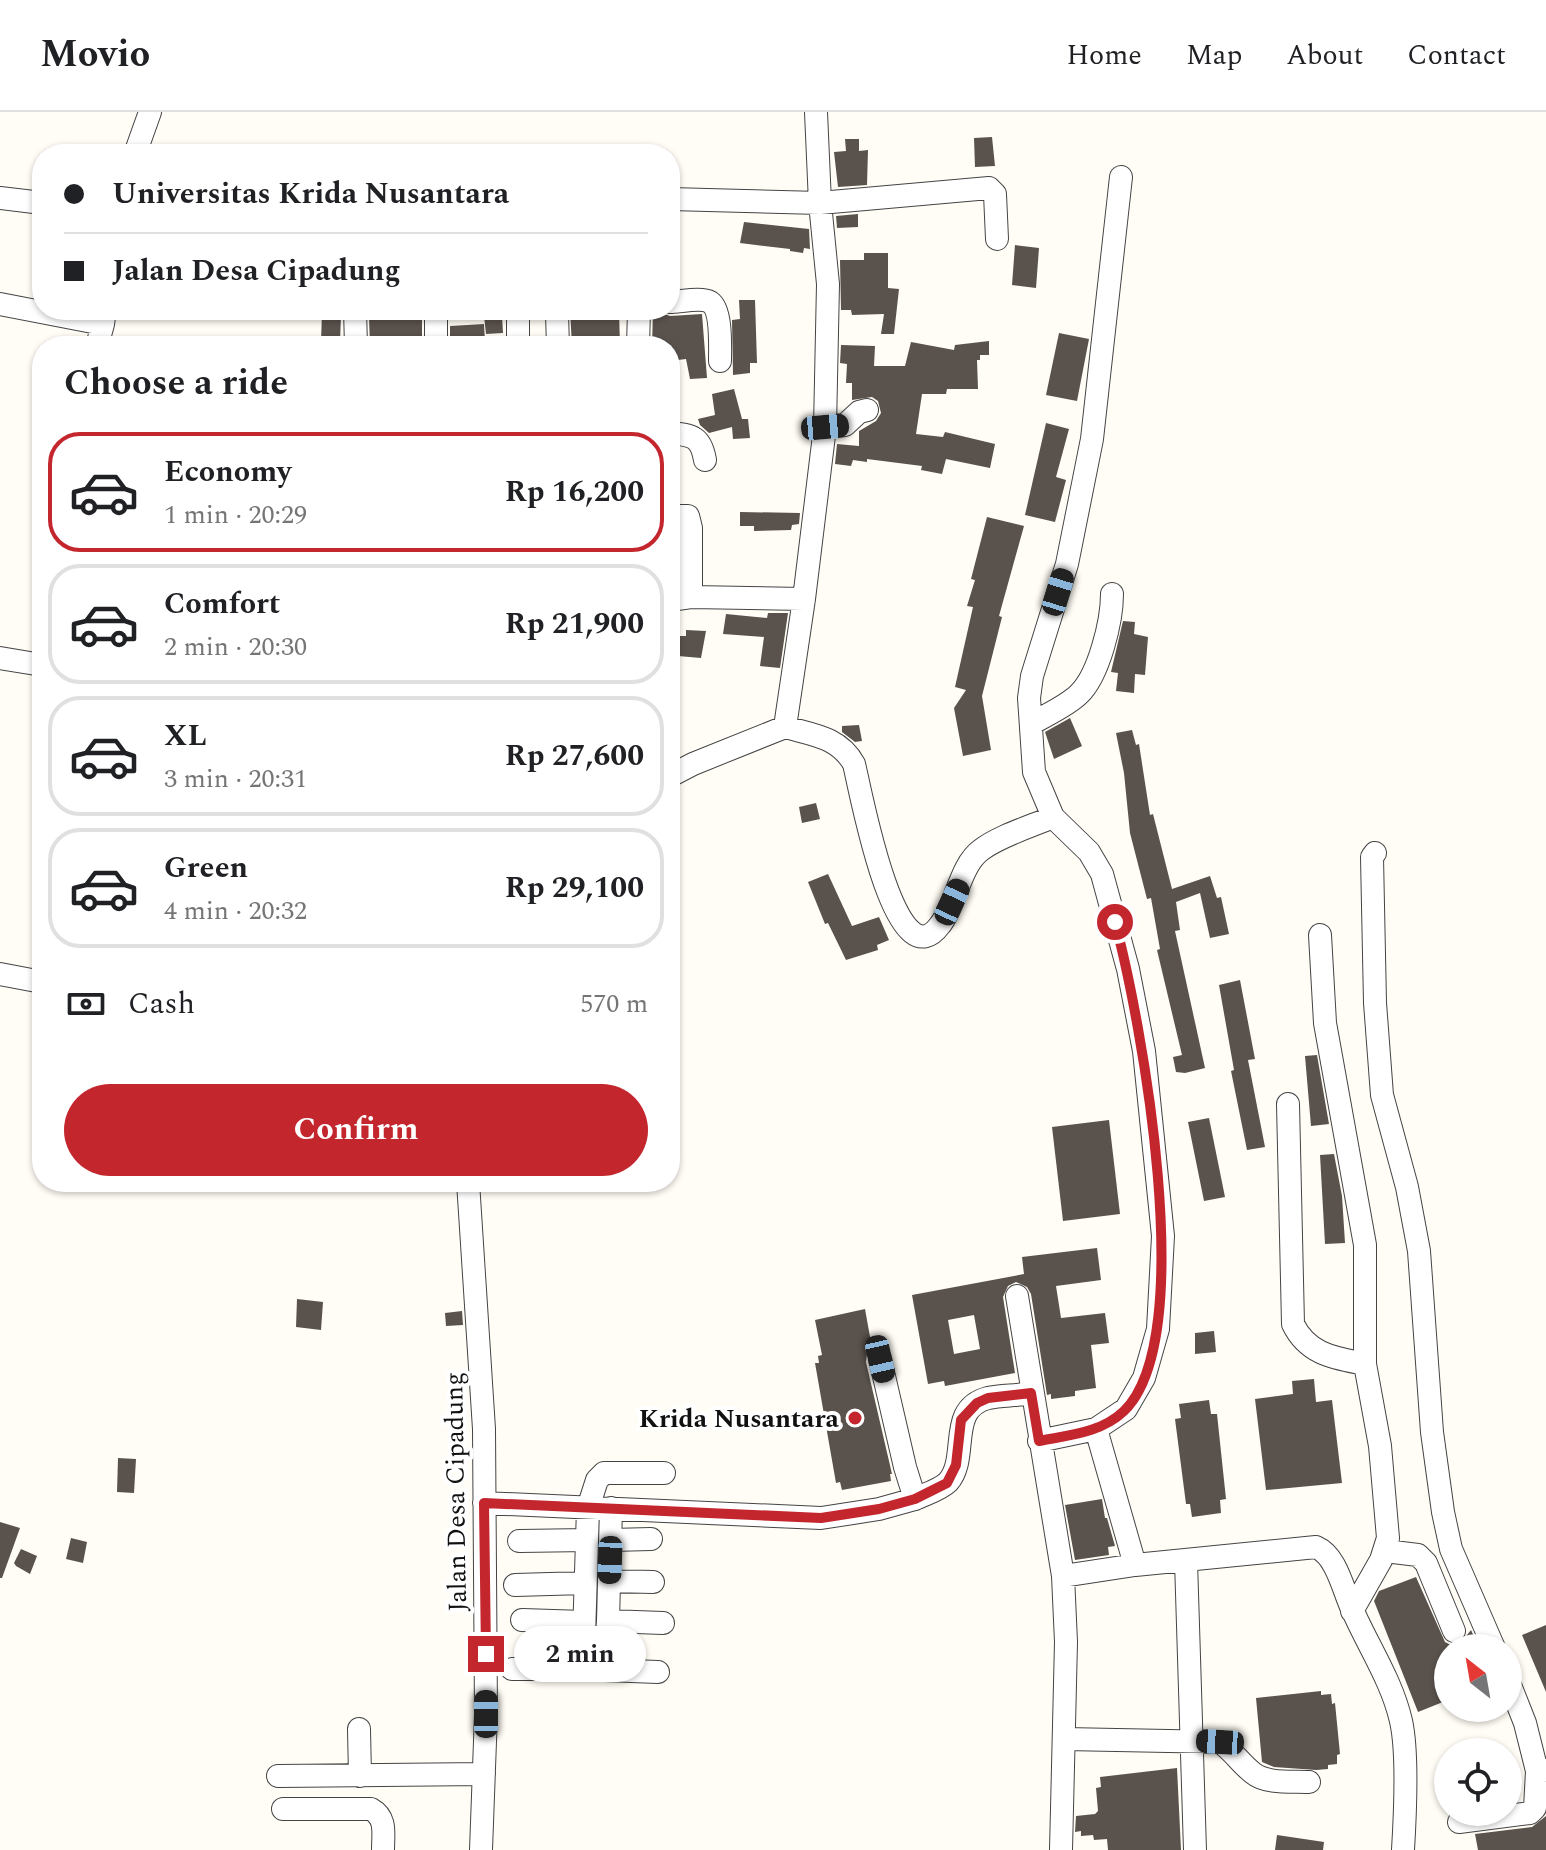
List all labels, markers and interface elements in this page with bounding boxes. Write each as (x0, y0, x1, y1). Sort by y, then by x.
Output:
text: Movio (40, 26, 150, 84)
text: Home (1066, 34, 1142, 77)
text: Map (1186, 34, 1242, 77)
text: About (1286, 34, 1363, 77)
text: Contact (1407, 34, 1506, 77)
text: Universitas Krida Nusantara (112, 171, 509, 217)
text: Jalan Desa Cipadung (112, 248, 401, 294)
text: Choose a ride (64, 356, 288, 411)
car (800, 413, 850, 441)
text: Economy (164, 449, 291, 495)
icon: car (68, 456, 140, 528)
text: Rp 16,200 (505, 469, 644, 515)
text: 1 min · 20:29 (164, 495, 307, 535)
car (1040, 566, 1076, 618)
text: Comfort (164, 581, 280, 627)
icon: car (68, 588, 140, 660)
text: Rp 21,900 (505, 601, 644, 647)
text: 2 min · 20:30 (164, 627, 307, 667)
text: XL (164, 713, 207, 759)
icon: car (68, 720, 140, 792)
text: Rp 27,600 (505, 733, 644, 779)
text: 3 min · 20:31 (164, 759, 307, 799)
text: Green (164, 845, 248, 891)
icon: car (68, 852, 140, 924)
text: Rp 29,100 (505, 865, 644, 911)
car (931, 875, 973, 929)
text: 4 min · 20:32 (164, 891, 307, 931)
route start (1097, 904, 1133, 940)
text: Cash (128, 981, 195, 1027)
icon: cash (64, 982, 108, 1026)
text: 570 m (580, 984, 648, 1024)
button: Confirm (64, 1084, 648, 1176)
car (863, 1333, 897, 1385)
street label: Jalan Desa Cipadung (434, 1372, 478, 1612)
place label: Krida Nusantara (639, 1399, 840, 1439)
marker: Krida Nusantara (846, 1409, 864, 1427)
car (597, 1536, 623, 1584)
callout: 2 min (514, 1626, 646, 1682)
text: 2 min (545, 1634, 615, 1674)
north arrow (1434, 1634, 1522, 1722)
map controls (1434, 1634, 1522, 1826)
route end (468, 1636, 504, 1672)
car (474, 1690, 498, 1738)
car (1195, 1729, 1245, 1755)
button: locate (1434, 1738, 1522, 1826)

